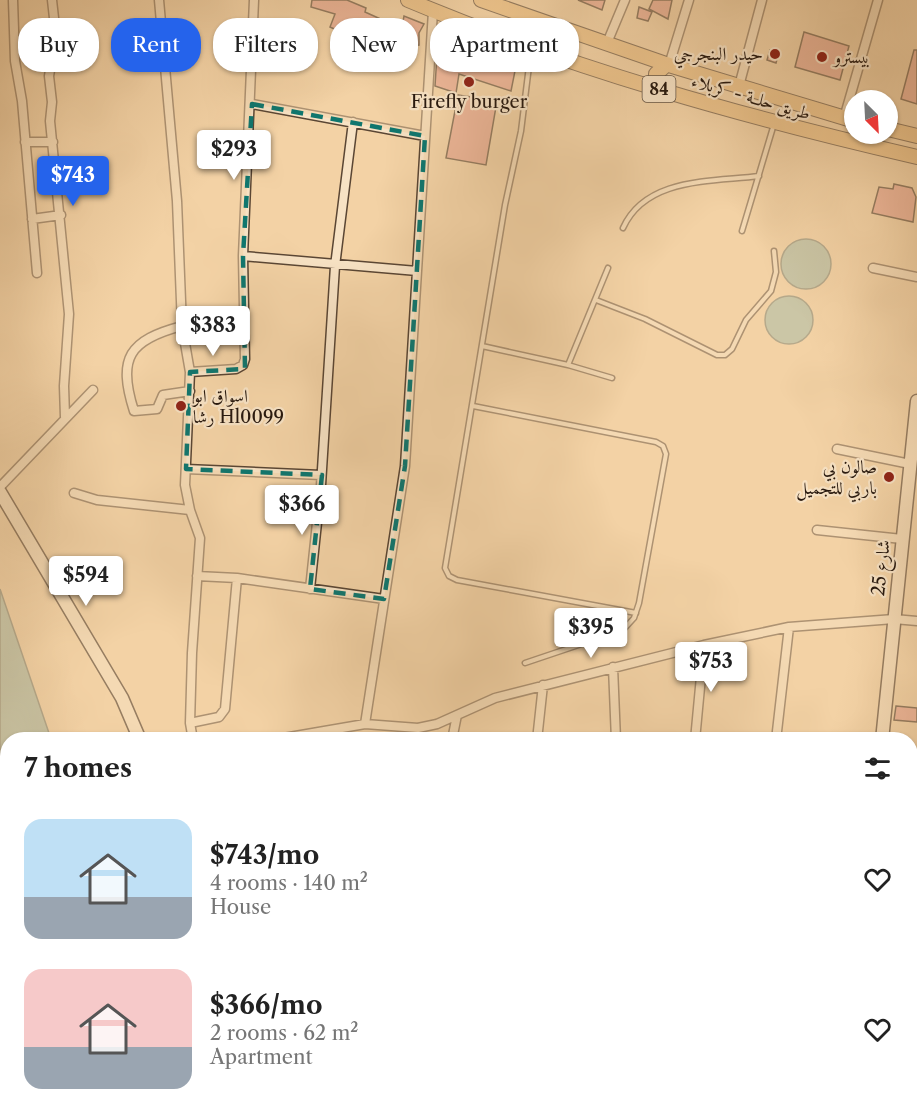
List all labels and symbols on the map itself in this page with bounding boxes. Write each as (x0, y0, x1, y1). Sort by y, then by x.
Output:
place label: حيدر البنجرجي (674, 43, 763, 69)
place label: بيسترو (832, 46, 870, 68)
marker: حيدر البنجرجي (768, 47, 782, 61)
marker: بيسترو (815, 50, 829, 64)
street label: طريق حلــة - كربلاء (689, 69, 813, 125)
marker: Firefly burger (462, 75, 476, 89)
road number: 84 (642, 76, 676, 102)
north arrow (844, 90, 898, 144)
place label: Firefly burger (411, 91, 528, 113)
pin: $293 (198, 130, 270, 181)
pin: $743 (37, 156, 109, 207)
pin: $383 (177, 306, 249, 357)
place label: اسواق ابو رشا Hl0099 (191, 385, 284, 428)
marker: اسواق ابو رشا Hl0099 (174, 399, 188, 413)
place label: صالون بي باربي للتجميل (796, 456, 877, 503)
marker: صالون بي باربي للتجميل (882, 470, 896, 484)
pin: $366 (266, 485, 338, 536)
street label: شارع 25 (867, 539, 899, 598)
pin: $594 (50, 556, 122, 607)
pin: $395 (555, 608, 627, 659)
pin: $753 (675, 642, 747, 693)

